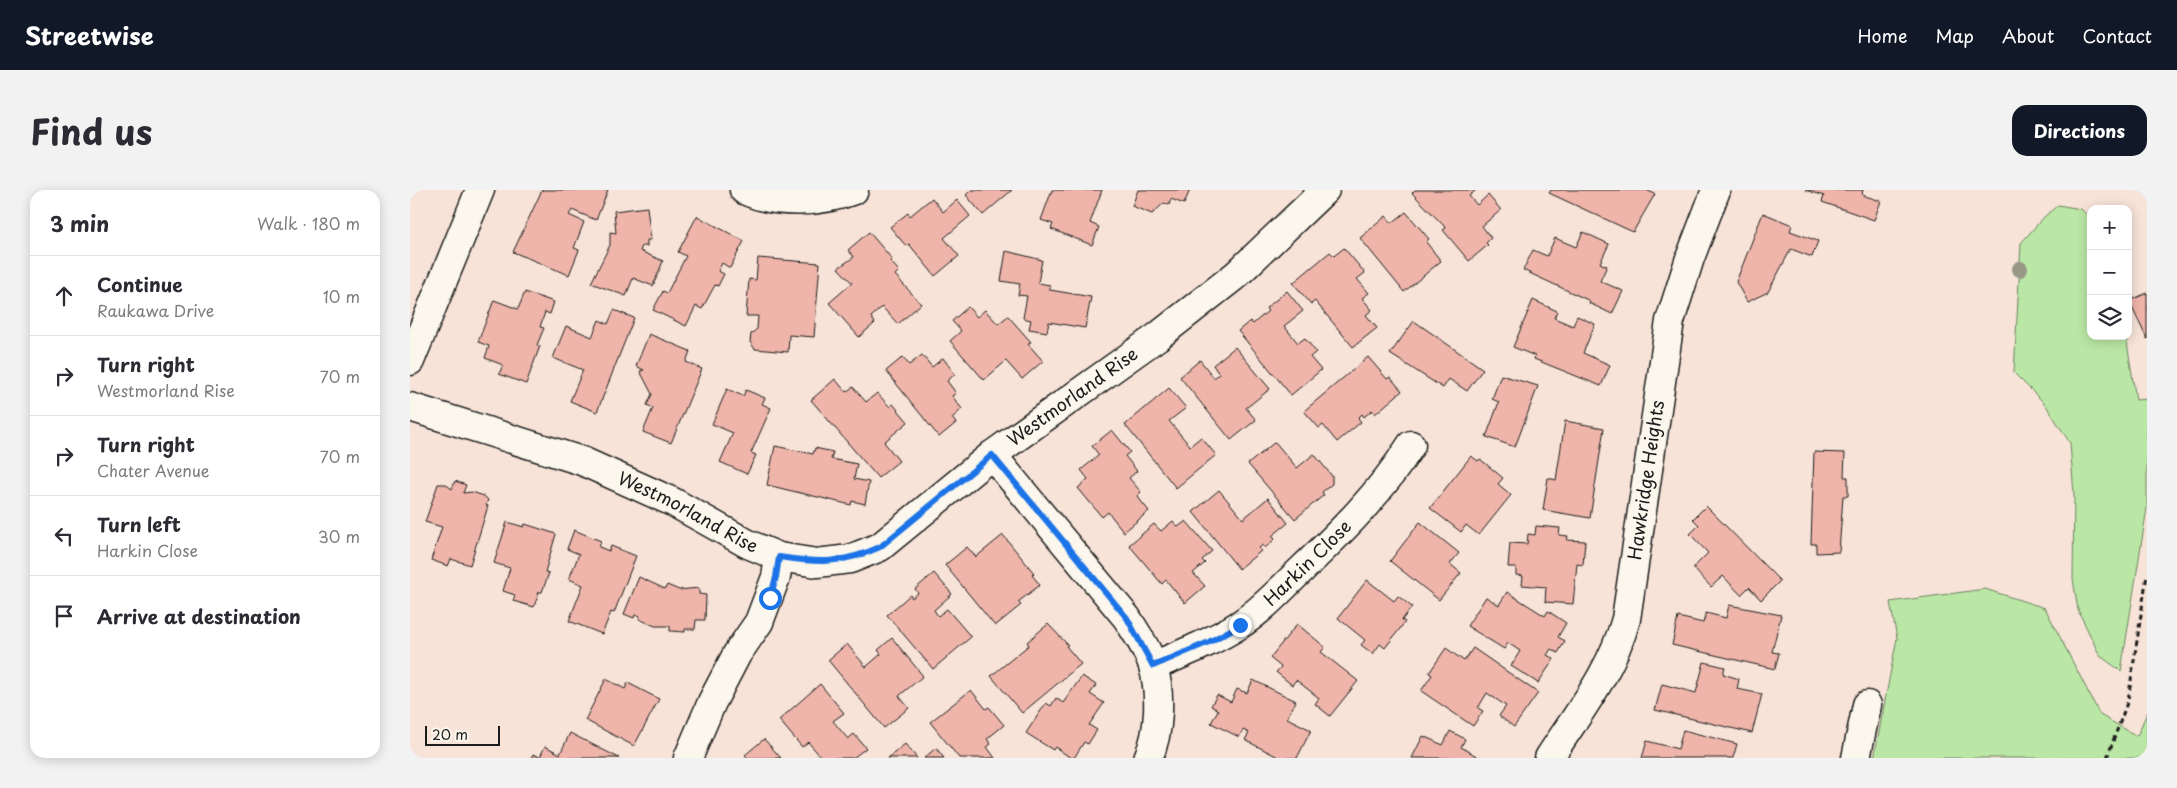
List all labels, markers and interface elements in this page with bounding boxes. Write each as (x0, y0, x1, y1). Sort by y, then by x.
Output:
text: Streetwise (25, 17, 154, 53)
text: Home (1857, 22, 1907, 49)
text: Map (1935, 22, 1974, 49)
text: About (2002, 22, 2054, 49)
text: Contact (2082, 22, 2152, 49)
text: Find us (30, 104, 152, 157)
button: Directions (2012, 105, 2147, 156)
map controls (2087, 205, 2132, 340)
button: + (2087, 205, 2132, 250)
text: 3 min (50, 207, 109, 239)
text: Walk · 180 m (257, 211, 360, 235)
button: − (2087, 250, 2132, 295)
text: Continue (97, 270, 183, 298)
icon: ahead (50, 282, 78, 310)
text: 10 m (323, 284, 360, 308)
button: layers (2087, 295, 2132, 340)
text: Raukawa Drive (97, 298, 214, 322)
street label: Westmorland Rise (1001, 340, 1143, 452)
text: Turn right (97, 350, 195, 378)
icon: right (50, 362, 78, 390)
text: 70 m (320, 364, 360, 388)
text: Westmorland Rise (97, 378, 235, 402)
street label: Hawkridge Heights (1620, 398, 1670, 562)
text: Turn right (97, 430, 195, 458)
icon: right (50, 442, 78, 470)
text: 70 m (320, 444, 360, 468)
text: Chater Avenue (97, 458, 210, 482)
street label: Westmorland Rise (614, 464, 763, 559)
text: Turn left (97, 510, 181, 538)
street label: Harkin Close (1257, 513, 1357, 612)
icon: left (50, 522, 78, 550)
text: 30 m (318, 524, 360, 548)
text: Harkin Close (97, 538, 198, 562)
route start (759, 587, 782, 610)
icon: arrive (50, 602, 78, 630)
text: Arrive at destination (97, 602, 301, 630)
route end (1229, 614, 1252, 637)
scale bar (425, 723, 500, 746)
text: 20 m (432, 724, 468, 745)

